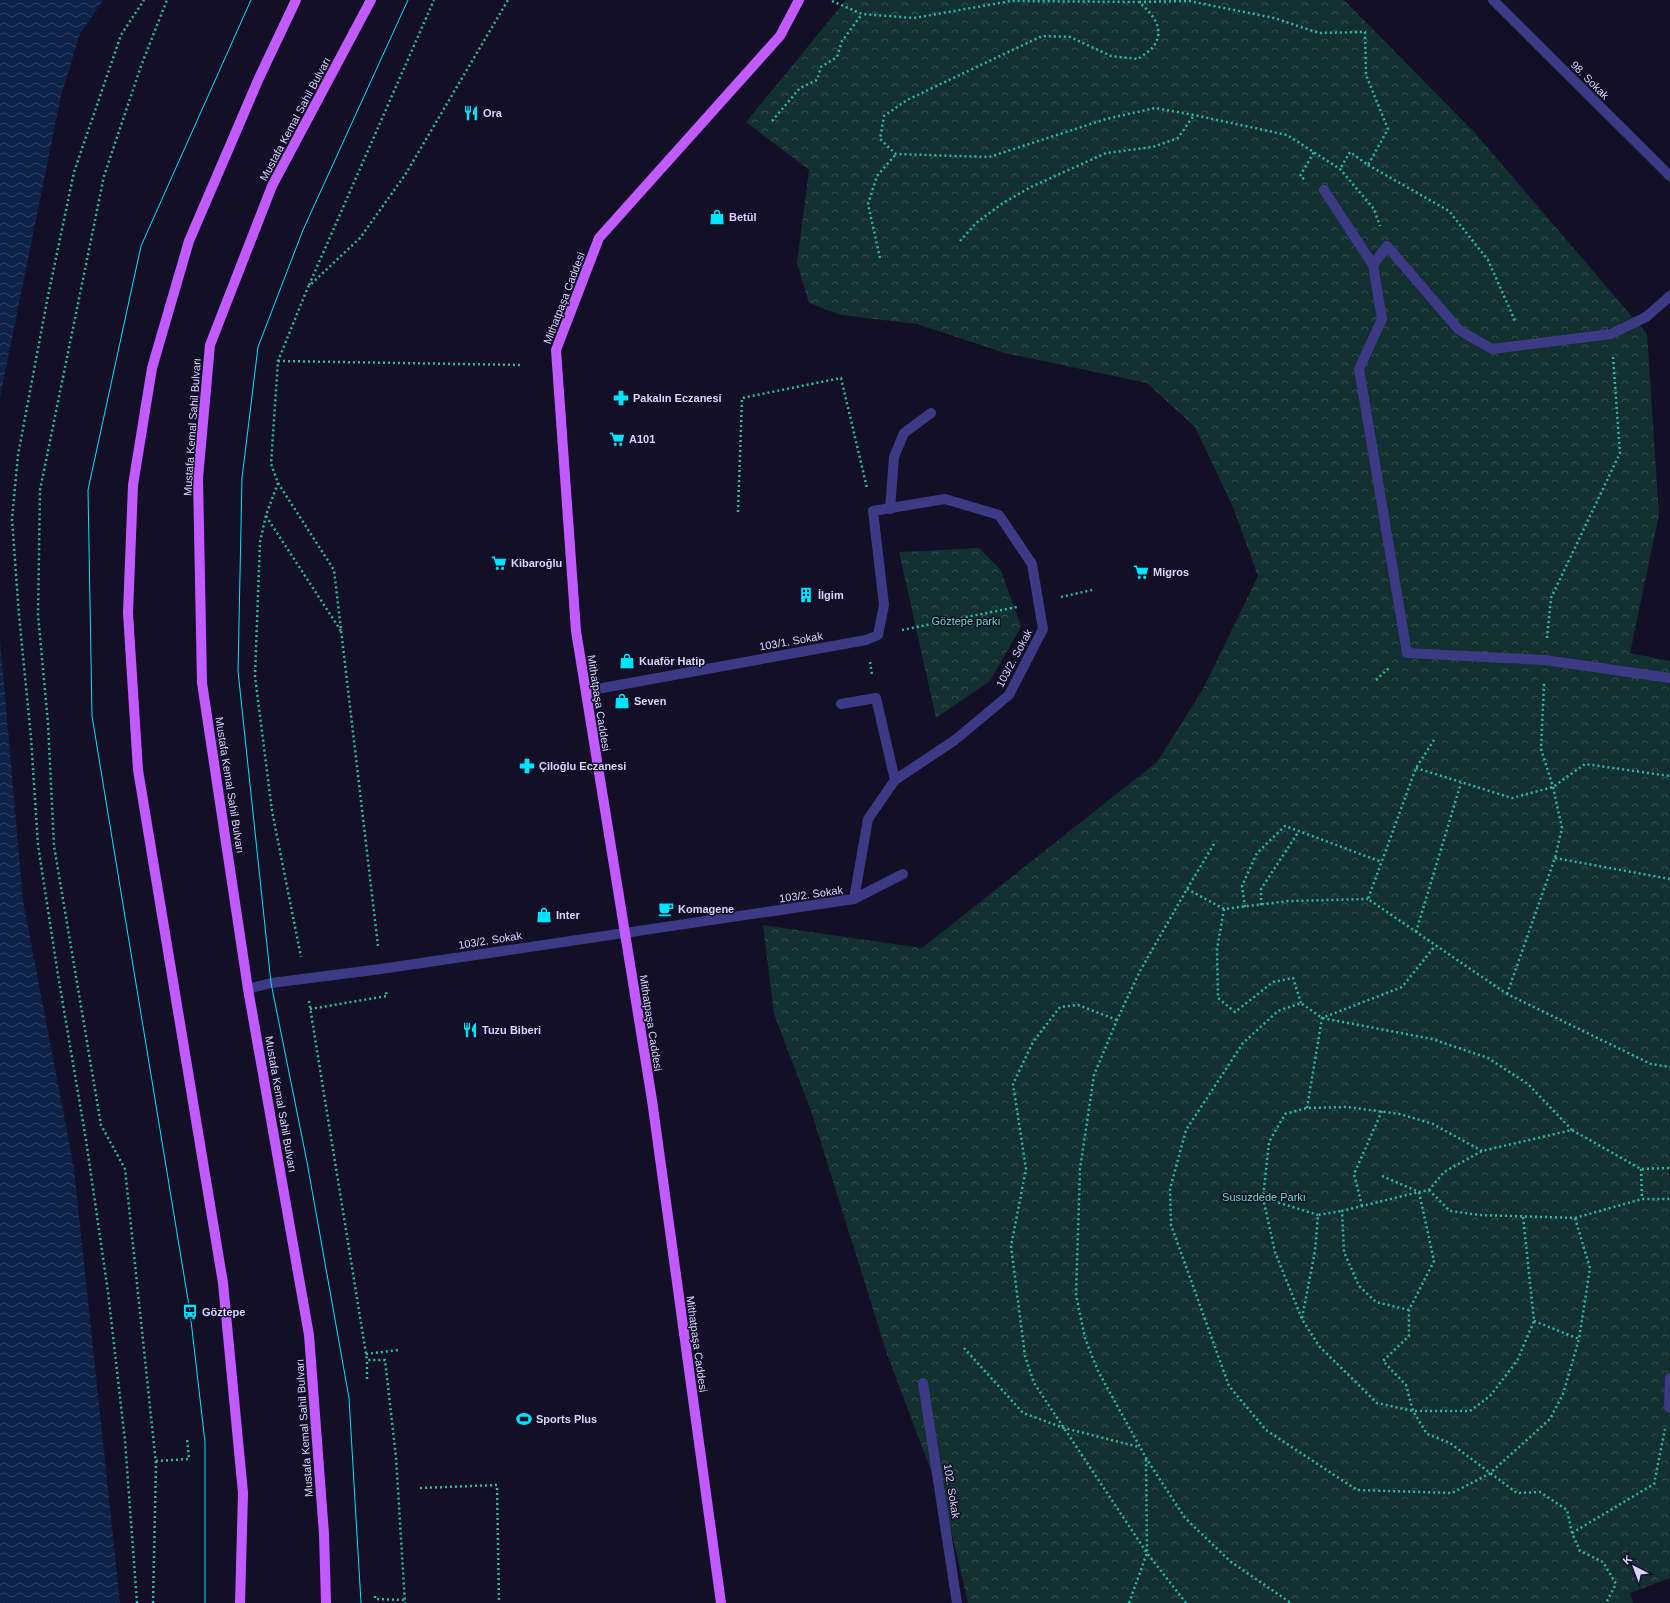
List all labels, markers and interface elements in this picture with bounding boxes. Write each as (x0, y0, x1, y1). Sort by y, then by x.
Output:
street label: Mustafa Kemal Sahil Bulvarı (257, 55, 333, 183)
street label: 98. Sokak (1568, 58, 1612, 102)
restaurant icon: Ora (462, 104, 480, 122)
place label: Ora (483, 107, 503, 119)
shop icon: Betül (708, 208, 726, 226)
place label: Betül (729, 211, 757, 223)
street label: Mithatpaşa Caddesi (541, 250, 587, 346)
street label: Mustafa Kemal Sahil Bulvarı (181, 358, 203, 496)
pharmacy icon: Pakalın Eczanesi (612, 389, 630, 407)
place label: Pakalın Eczanesi (633, 392, 722, 404)
supermarket icon: A101 (608, 430, 626, 448)
place label: A101 (629, 433, 655, 445)
supermarket icon: Kibaroğlu (490, 554, 508, 572)
place label: Kibaroğlu (511, 557, 562, 569)
supermarket icon: Migros (1132, 563, 1150, 581)
place label: Migros (1153, 566, 1189, 578)
building icon: İlgim (797, 586, 815, 604)
place label: İlgim (818, 589, 844, 601)
park label: Göztepe parkı (931, 615, 1001, 627)
street label: 103/2. Sokak (994, 626, 1035, 689)
street label: 103/1. Sokak (758, 629, 824, 652)
shop icon: Kuaför Hatip (618, 652, 636, 670)
street label: Mithatpaşa Caddesi (585, 654, 613, 752)
place label: Kuaför Hatip (639, 655, 705, 667)
shop icon: Seven (613, 692, 631, 710)
place label: Seven (634, 695, 667, 707)
street label: Mustafa Kemal Sahil Bulvarı (213, 716, 247, 854)
pharmacy icon: Çiloğlu Eczanesi (518, 757, 536, 775)
place label: Çiloğlu Eczanesi (539, 760, 626, 772)
street label: 103/2. Sokak (778, 884, 844, 904)
cafe icon: Komagene (657, 900, 675, 918)
place label: Komagene (678, 903, 734, 915)
shop icon: Inter (535, 906, 553, 924)
place label: Inter (556, 909, 581, 921)
street label: 103/2. Sokak (457, 929, 523, 951)
street label: Mithatpaşa Caddesi (637, 974, 665, 1072)
restaurant icon: Tuzu Biberi (461, 1021, 479, 1039)
place label: Tuzu Biberi (482, 1024, 541, 1036)
street label: Mustafa Kemal Sahil Bulvarı (263, 1035, 299, 1173)
park label: Susuzdede Parkı (1222, 1191, 1306, 1203)
street label: Mithatpaşa Caddesi (684, 1295, 710, 1393)
bus stop icon: Göztepe (181, 1303, 199, 1321)
place label: Göztepe (202, 1306, 245, 1318)
street label: Mustafa Kemal Sahil Bulvarı (293, 1359, 315, 1497)
sports icon: Sports Plus (515, 1410, 533, 1428)
place label: Sports Plus (536, 1413, 597, 1425)
street label: 102. Sokak (942, 1463, 962, 1520)
north arrow (1614, 1547, 1654, 1587)
text: K (1620, 1552, 1634, 1567)

